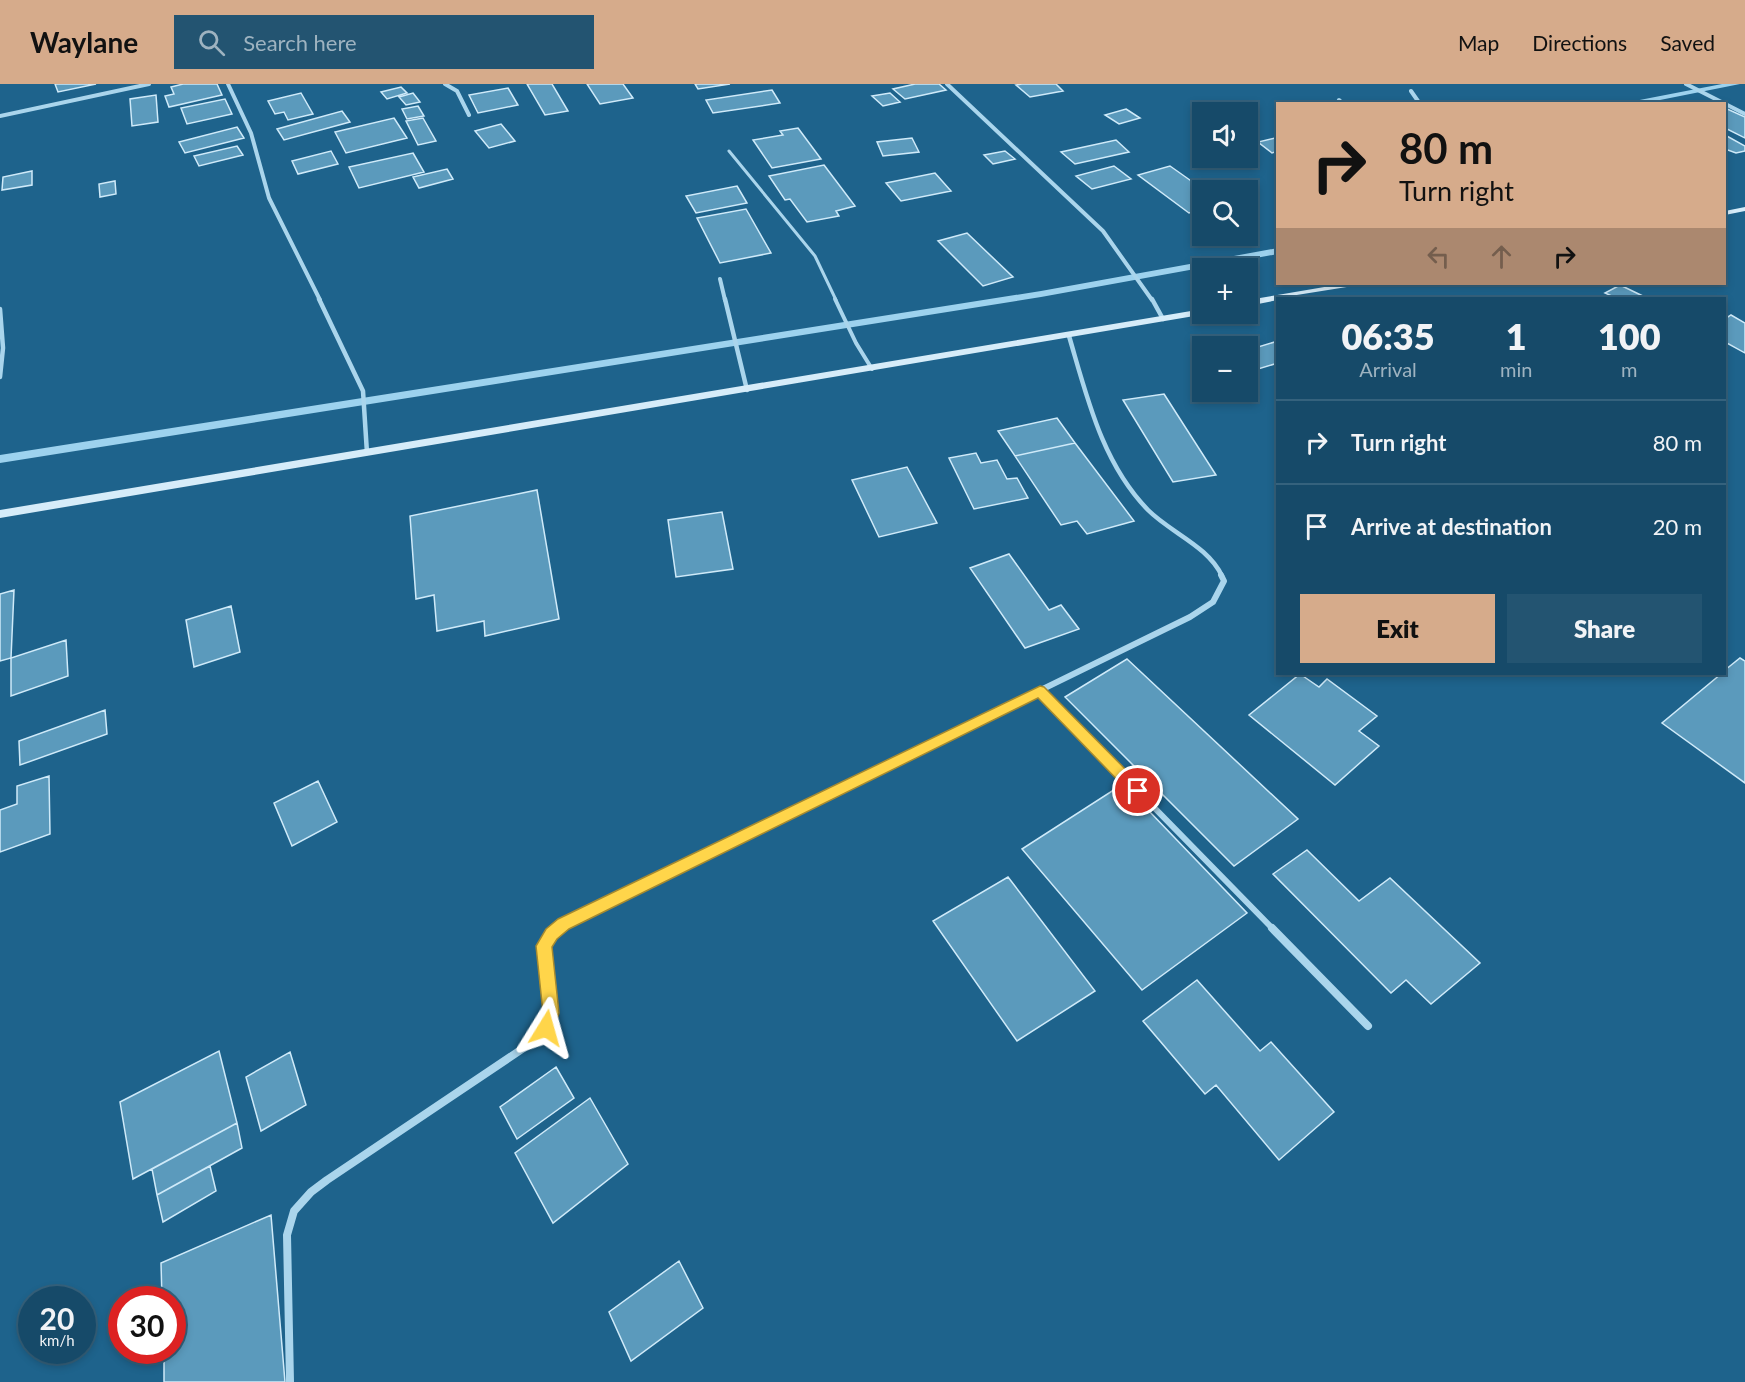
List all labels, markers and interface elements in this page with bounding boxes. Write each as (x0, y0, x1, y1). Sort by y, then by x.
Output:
search box (174, 15, 594, 69)
text: Waylane (30, 25, 138, 59)
icon: search (195, 26, 228, 59)
text: Search here (243, 29, 357, 56)
text: Map (1458, 30, 1499, 55)
text: Directions (1532, 30, 1627, 55)
text: Saved (1660, 30, 1715, 55)
map controls (1192, 102, 1258, 402)
button: sound (1192, 102, 1258, 168)
text: 80 m (1399, 123, 1493, 173)
icon: right (1300, 126, 1378, 204)
text: Turn right (1399, 174, 1514, 207)
button: search (1192, 180, 1258, 246)
icon: left (1422, 240, 1455, 273)
icon: ahead (1485, 240, 1518, 273)
icon: right (1548, 240, 1581, 273)
button: + (1192, 258, 1258, 324)
text: 06:35 (1341, 314, 1435, 358)
text: 1 (1506, 314, 1527, 358)
text: 100 (1598, 314, 1661, 358)
button: − (1192, 336, 1258, 402)
text: Arrival (1359, 357, 1417, 381)
text: min (1500, 357, 1532, 381)
text: m (1621, 357, 1637, 381)
icon: right (1300, 426, 1333, 459)
text: Turn right (1351, 429, 1446, 456)
text: 80 m (1653, 429, 1702, 456)
icon: arrive (1300, 510, 1333, 543)
text: Arrive at destination (1351, 513, 1552, 540)
text: 20 m (1653, 513, 1702, 540)
button: Exit (1300, 594, 1495, 663)
button: Share (1507, 594, 1702, 663)
pin (1112, 765, 1163, 816)
icon: arrive (1121, 774, 1154, 807)
position arrow (514, 996, 578, 1060)
speed limit sign: 30 (108, 1286, 186, 1364)
text: 20 (40, 1300, 74, 1336)
text: km/h (39, 1331, 75, 1349)

